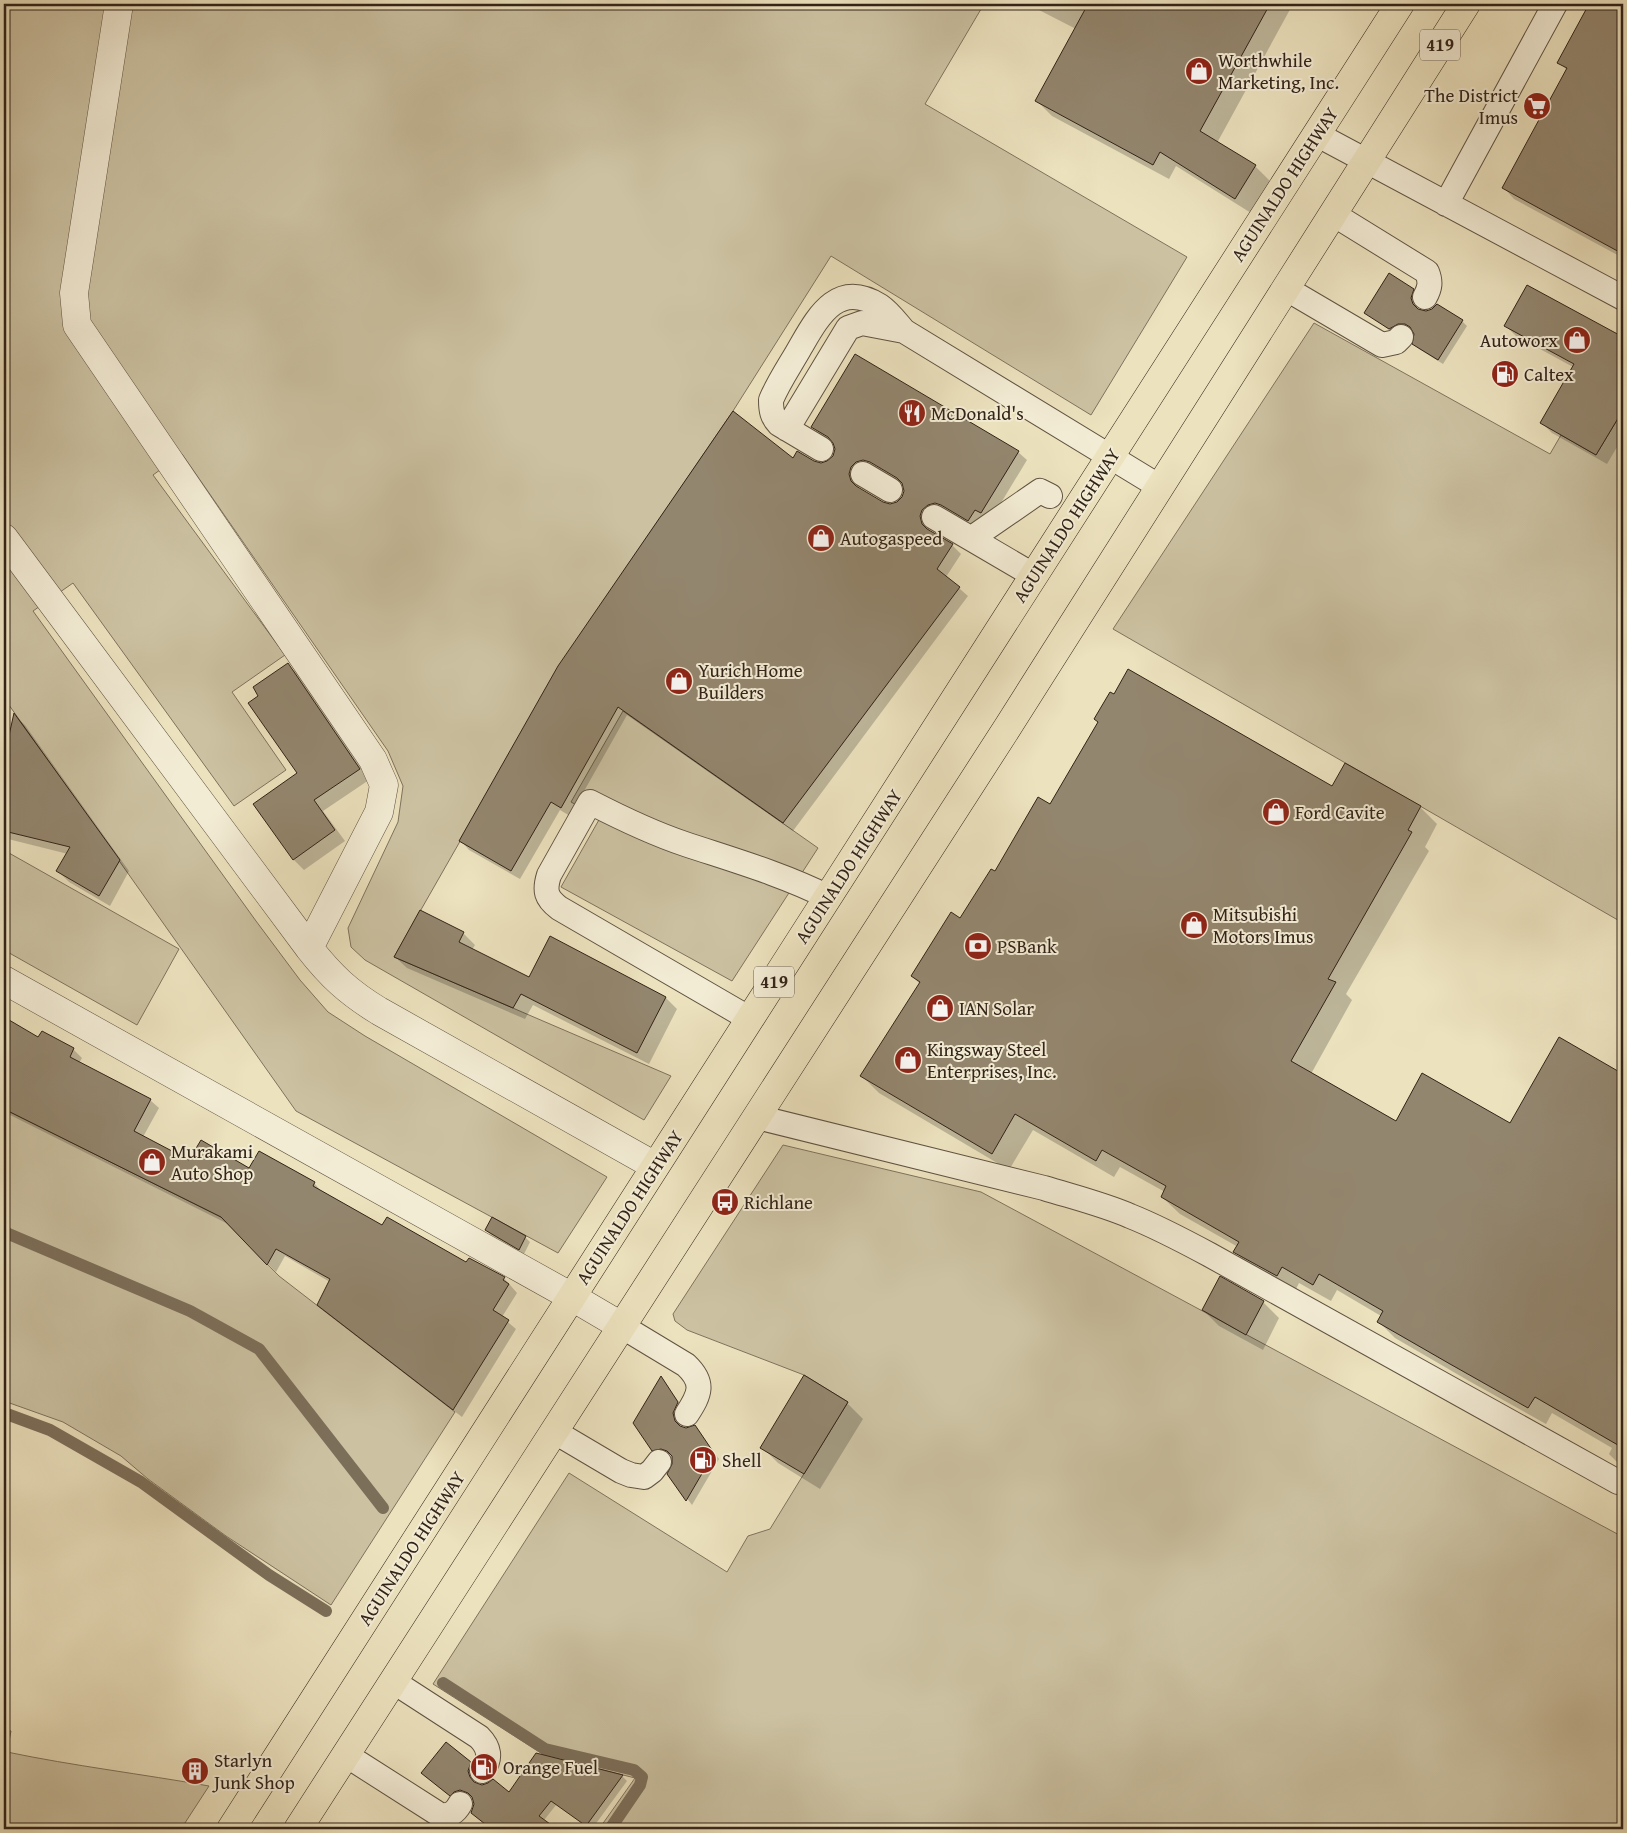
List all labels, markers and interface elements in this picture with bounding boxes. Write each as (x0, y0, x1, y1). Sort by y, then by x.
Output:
road number: 419 (1420, 30, 1460, 60)
place label: Worthwhile Marketing, Inc. (1218, 46, 1339, 96)
shop icon: Worthwhile Marketing, Inc. (1184, 56, 1214, 86)
place label: The District Imus (1424, 81, 1518, 131)
supermarket icon: The District Imus (1522, 91, 1552, 121)
street label: AGUINALDO HIGHWAY (1223, 101, 1345, 267)
shop icon: Autoworx (1562, 325, 1592, 355)
place label: Autoworx (1480, 326, 1558, 354)
fuel station icon: Caltex (1490, 359, 1520, 389)
place label: Caltex (1524, 360, 1574, 388)
restaurant icon: McDonald's (897, 398, 927, 428)
place label: McDonald's (931, 399, 1024, 427)
street label: AGUINALDO HIGHWAY (1005, 442, 1127, 608)
shop icon: Autogaspeed (806, 523, 836, 553)
place label: Autogaspeed (840, 524, 943, 552)
place label: Yurich Home Builders (698, 656, 803, 706)
shop icon: Yurich Home Builders (664, 666, 694, 696)
street label: AGUINALDO HIGHWAY (787, 783, 909, 949)
shop icon: Ford Cavite (1261, 797, 1291, 827)
place label: Ford Cavite (1295, 798, 1385, 826)
place label: Mitsubishi Motors Imus (1213, 900, 1313, 950)
shop icon: Mitsubishi Motors Imus (1179, 910, 1209, 940)
bank icon: PSBank (963, 931, 993, 961)
place label: PSBank (997, 932, 1057, 960)
road number: 419 (754, 966, 794, 998)
shop icon: IAN Solar (925, 993, 955, 1023)
place label: IAN Solar (959, 994, 1034, 1022)
place label: Kingsway Steel Enterprises, Inc. (927, 1035, 1057, 1085)
shop icon: Kingsway Steel Enterprises, Inc. (893, 1045, 923, 1075)
street label: AGUINALDO HIGHWAY (568, 1124, 690, 1290)
place label: Murakami Auto Shop (171, 1137, 253, 1187)
shop icon: Murakami Auto Shop (137, 1147, 167, 1177)
bus stop icon: Richlane (710, 1187, 740, 1217)
place label: Richlane (744, 1188, 813, 1216)
fuel station icon: Shell (688, 1445, 718, 1475)
place label: Shell (722, 1446, 762, 1474)
street label: AGUINALDO HIGHWAY (350, 1465, 472, 1631)
place label: Starlyn Junk Shop (212, 1746, 295, 1796)
fuel station icon: Orange Fuel (469, 1752, 499, 1782)
place label: Orange Fuel (503, 1753, 598, 1781)
building icon: Starlyn Junk Shop (180, 1756, 210, 1786)

